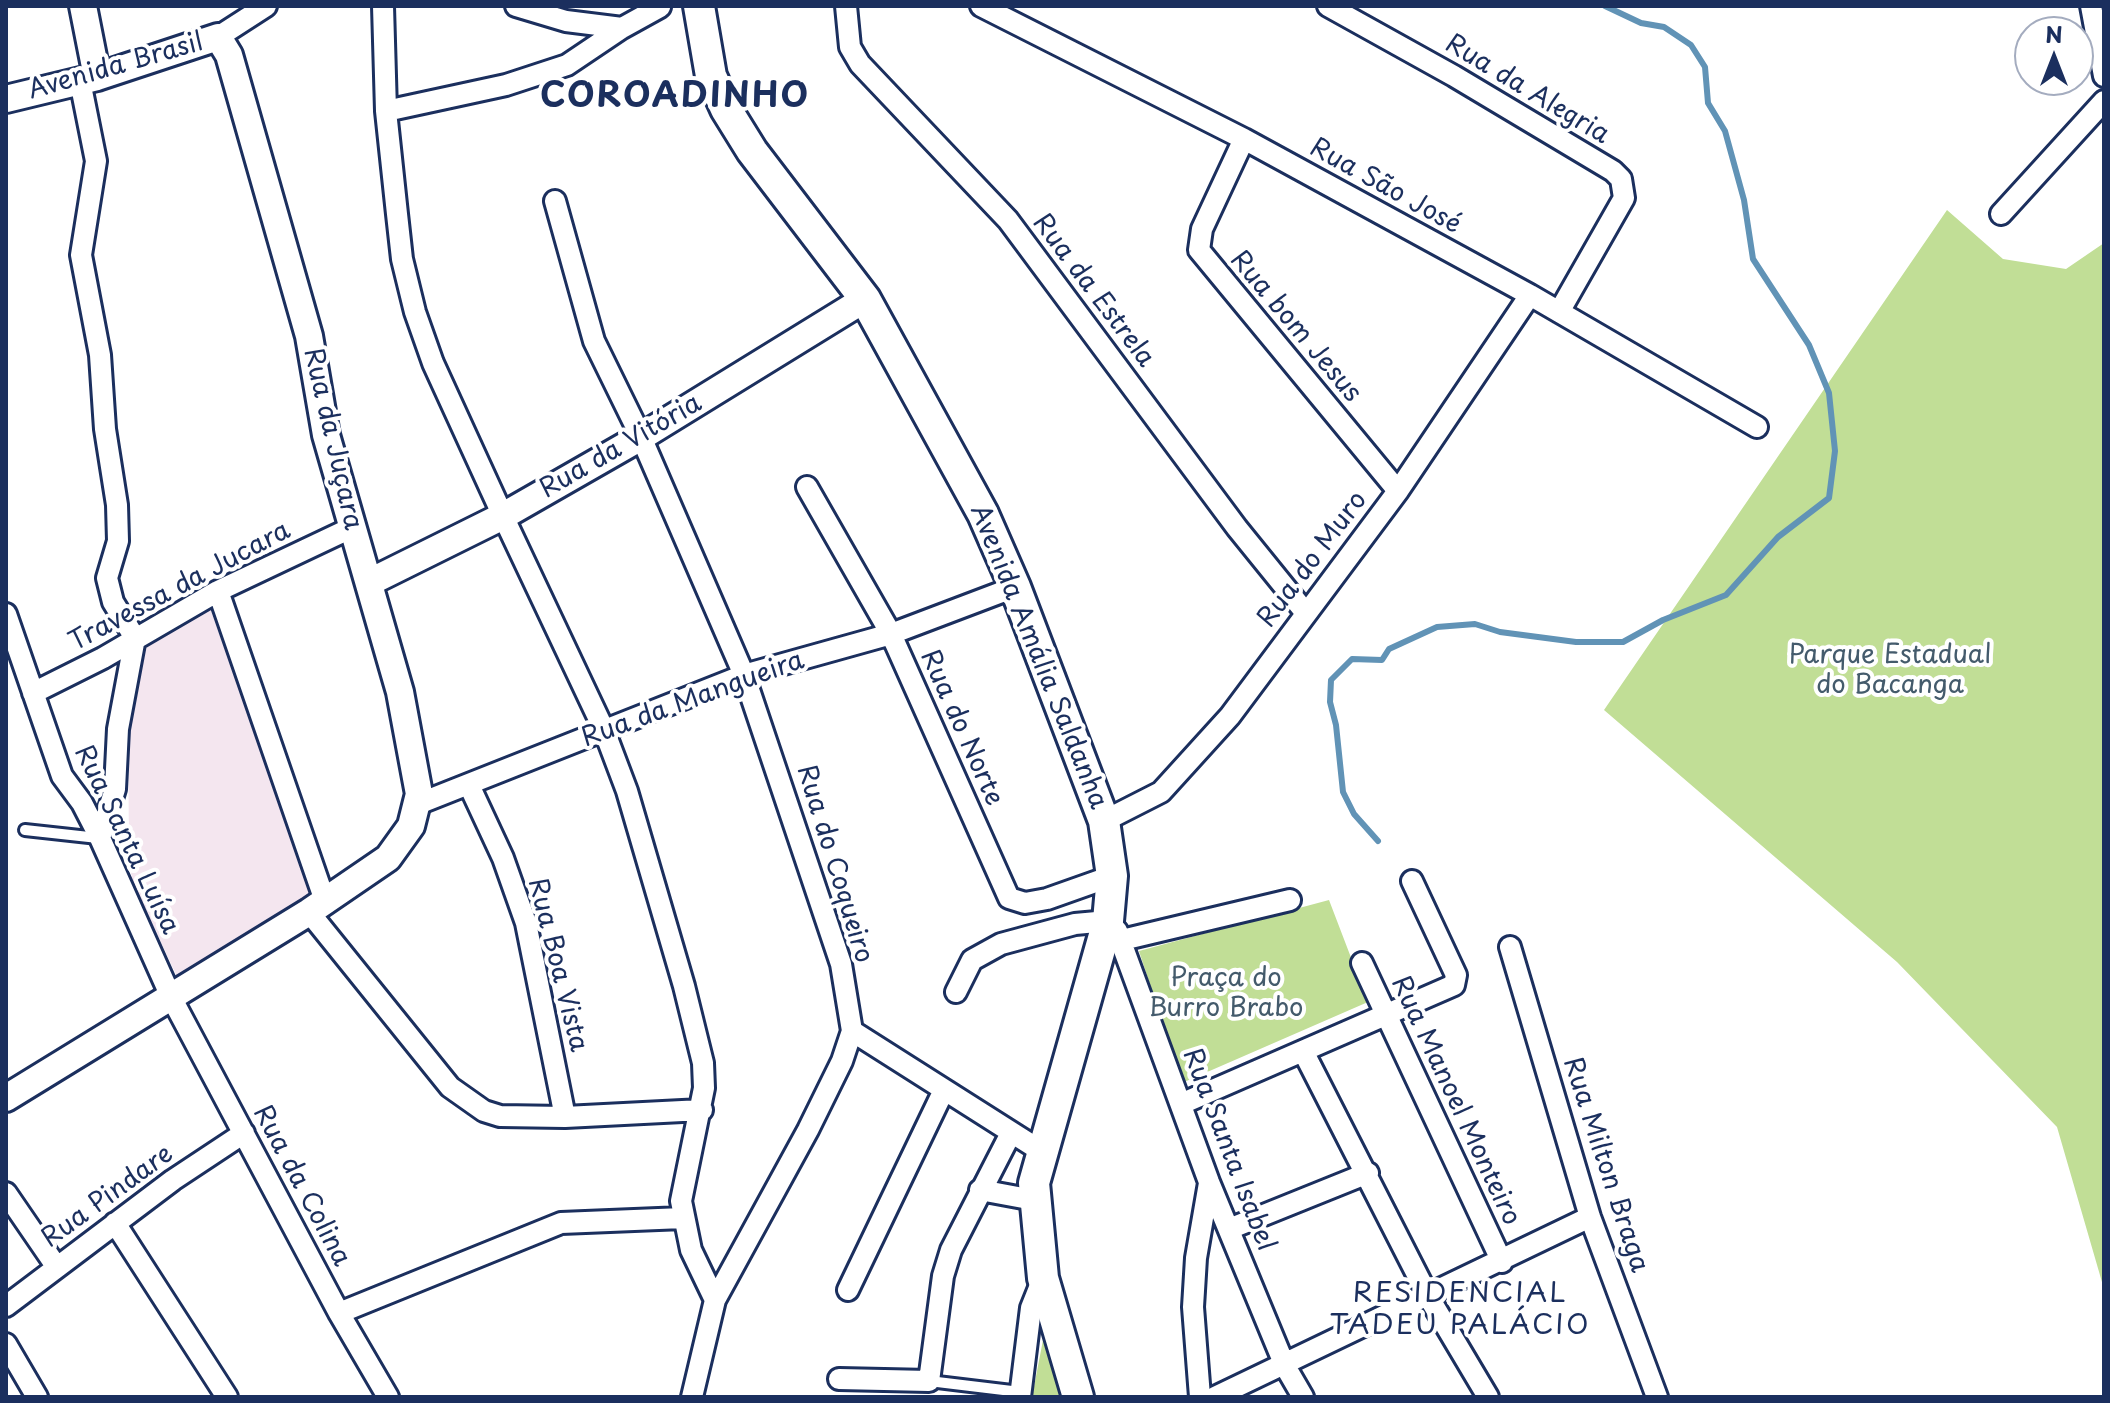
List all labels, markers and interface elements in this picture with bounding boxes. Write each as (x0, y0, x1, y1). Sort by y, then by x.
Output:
north arrow (2014, 16, 2094, 96)
text: N (2045, 17, 2063, 50)
street label: Avenida Brasil (25, 27, 207, 107)
street label: Rua da Alegria (1439, 29, 1615, 151)
district label: COROADINHO (542, 78, 808, 118)
street label: Rua São José (1304, 133, 1466, 241)
street label: Rua da Estrela (1025, 208, 1161, 374)
street label: Rua bom Jesus (1223, 245, 1367, 409)
street label: Rua da Juçara (296, 345, 368, 533)
street label: Rua da Vitória (535, 388, 707, 506)
street label: Rua do Muro (1252, 486, 1374, 634)
street label: Avenida Amália Saldanha (963, 500, 1113, 814)
street label: Travessa da Jucara (64, 515, 296, 659)
park label: Parque Estadual do Bacanga (1789, 640, 1991, 702)
street label: Rua da Mangueira (578, 645, 808, 755)
street label: Rua do Norte (913, 645, 1009, 811)
street label: Rua Santa Luísa (67, 740, 185, 940)
street label: Rua do Coqueiro (789, 761, 879, 967)
street label: Rua Boa Vista (520, 875, 594, 1055)
park label: Praça do Burro Brabo (1148, 963, 1304, 1024)
street label: Rua Manoel Monteiro (1384, 972, 1526, 1230)
street label: Rua Santa Isabel (1175, 1044, 1281, 1256)
street label: Rua Milton Braga (1556, 1054, 1654, 1276)
street label: Rua da Colina (246, 1100, 356, 1272)
street label: Rua Pindare (36, 1139, 180, 1255)
district label: RESIDENCIAL TADEU PALÁCIO (1327, 1277, 1593, 1343)

